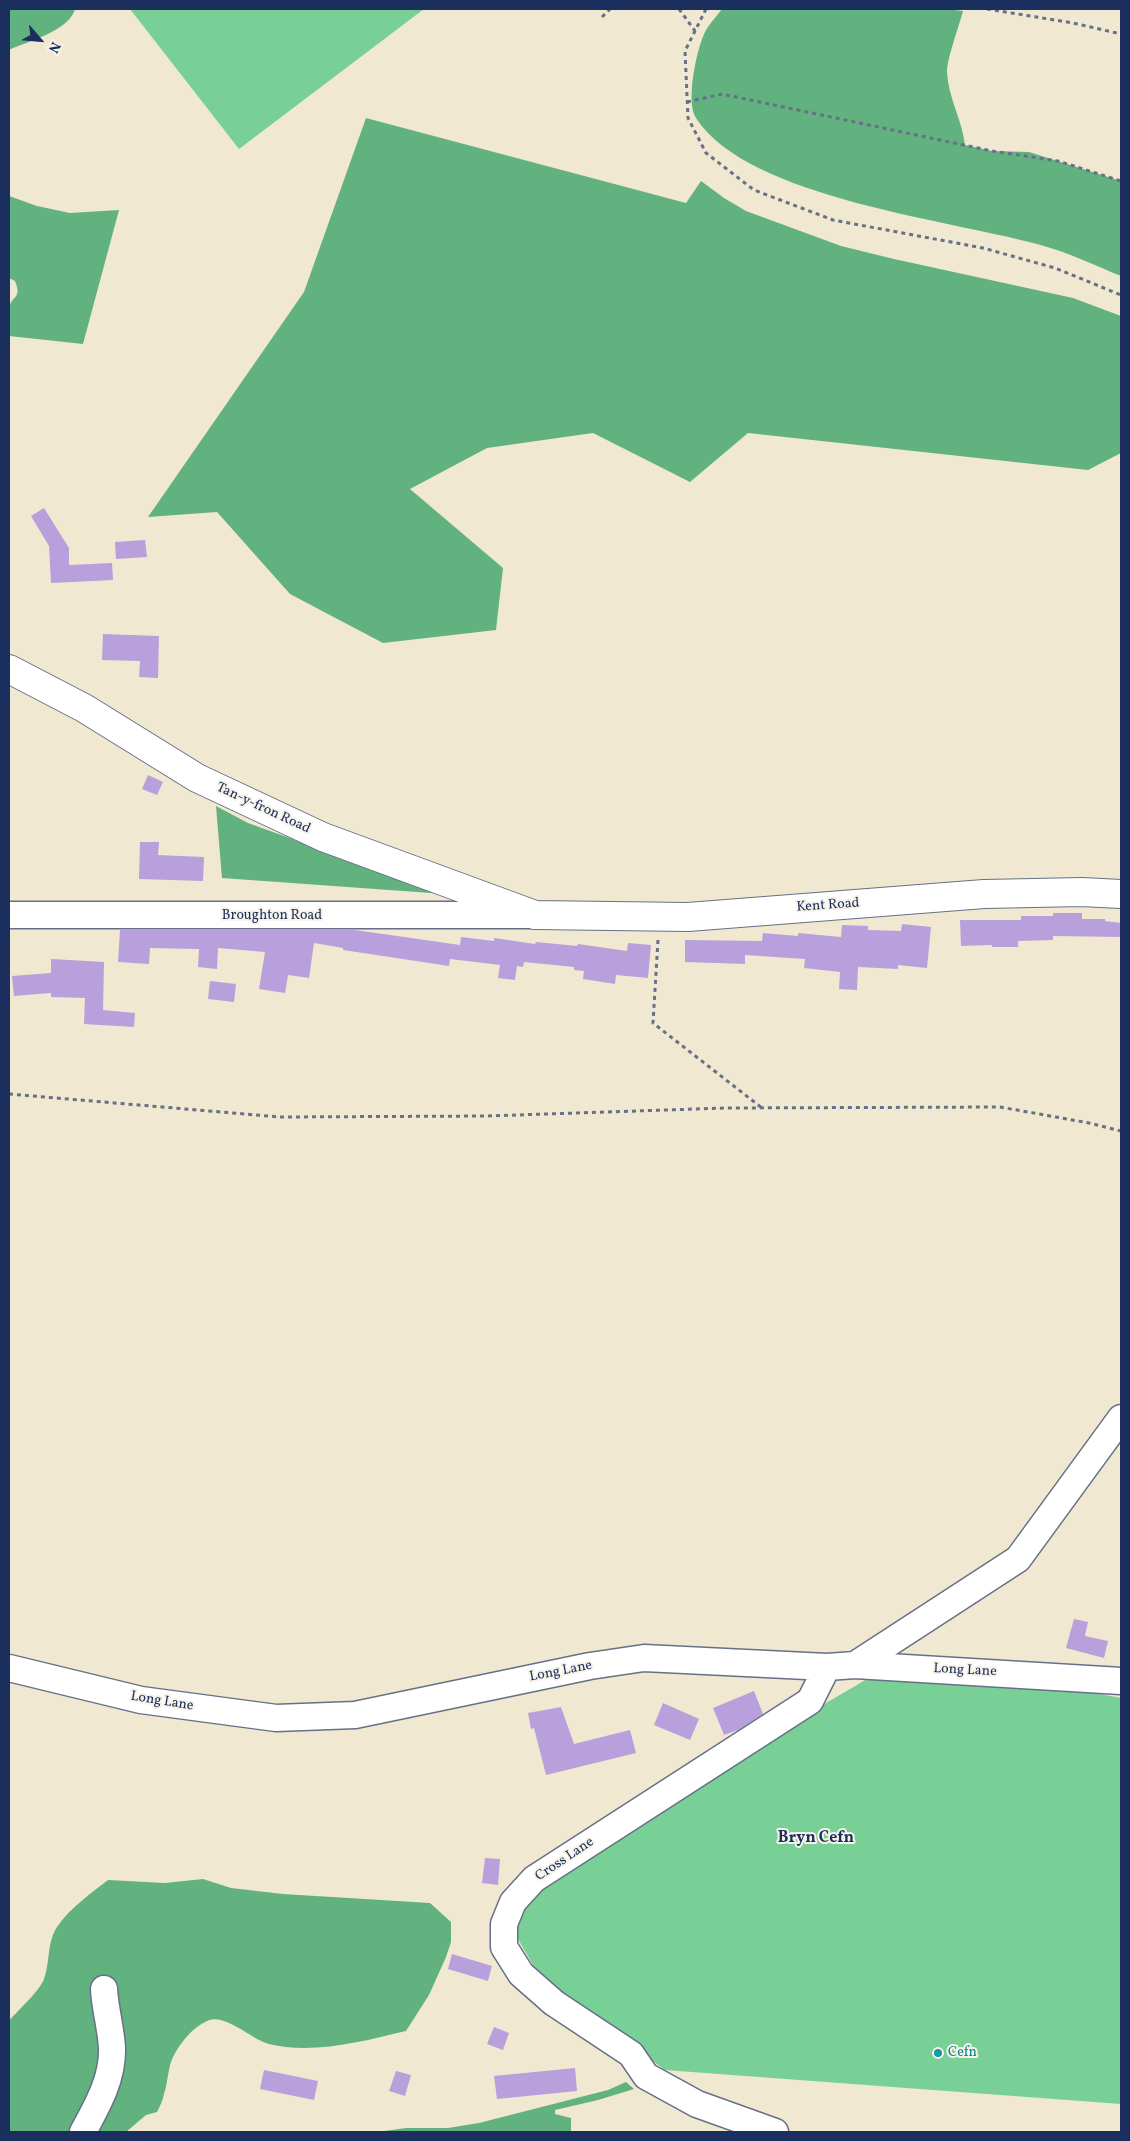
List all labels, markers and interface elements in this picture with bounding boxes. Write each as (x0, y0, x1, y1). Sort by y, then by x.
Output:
north arrow (15, 15, 65, 65)
text: N (43, 38, 65, 56)
street label: Tan-y-fron Road (213, 780, 313, 838)
street label: Kent Road (796, 895, 860, 917)
street label: Broughton Road (222, 908, 322, 924)
street label: Long Lane (528, 1658, 594, 1686)
street label: Long Lane (933, 1661, 997, 1681)
street label: Long Lane (129, 1689, 195, 1715)
district label: Bryn Cefn (778, 1829, 854, 1849)
street label: Cross Lane (533, 1834, 597, 1886)
place label: Cefn (948, 2045, 977, 2061)
marker: Cefn (932, 2047, 944, 2059)

